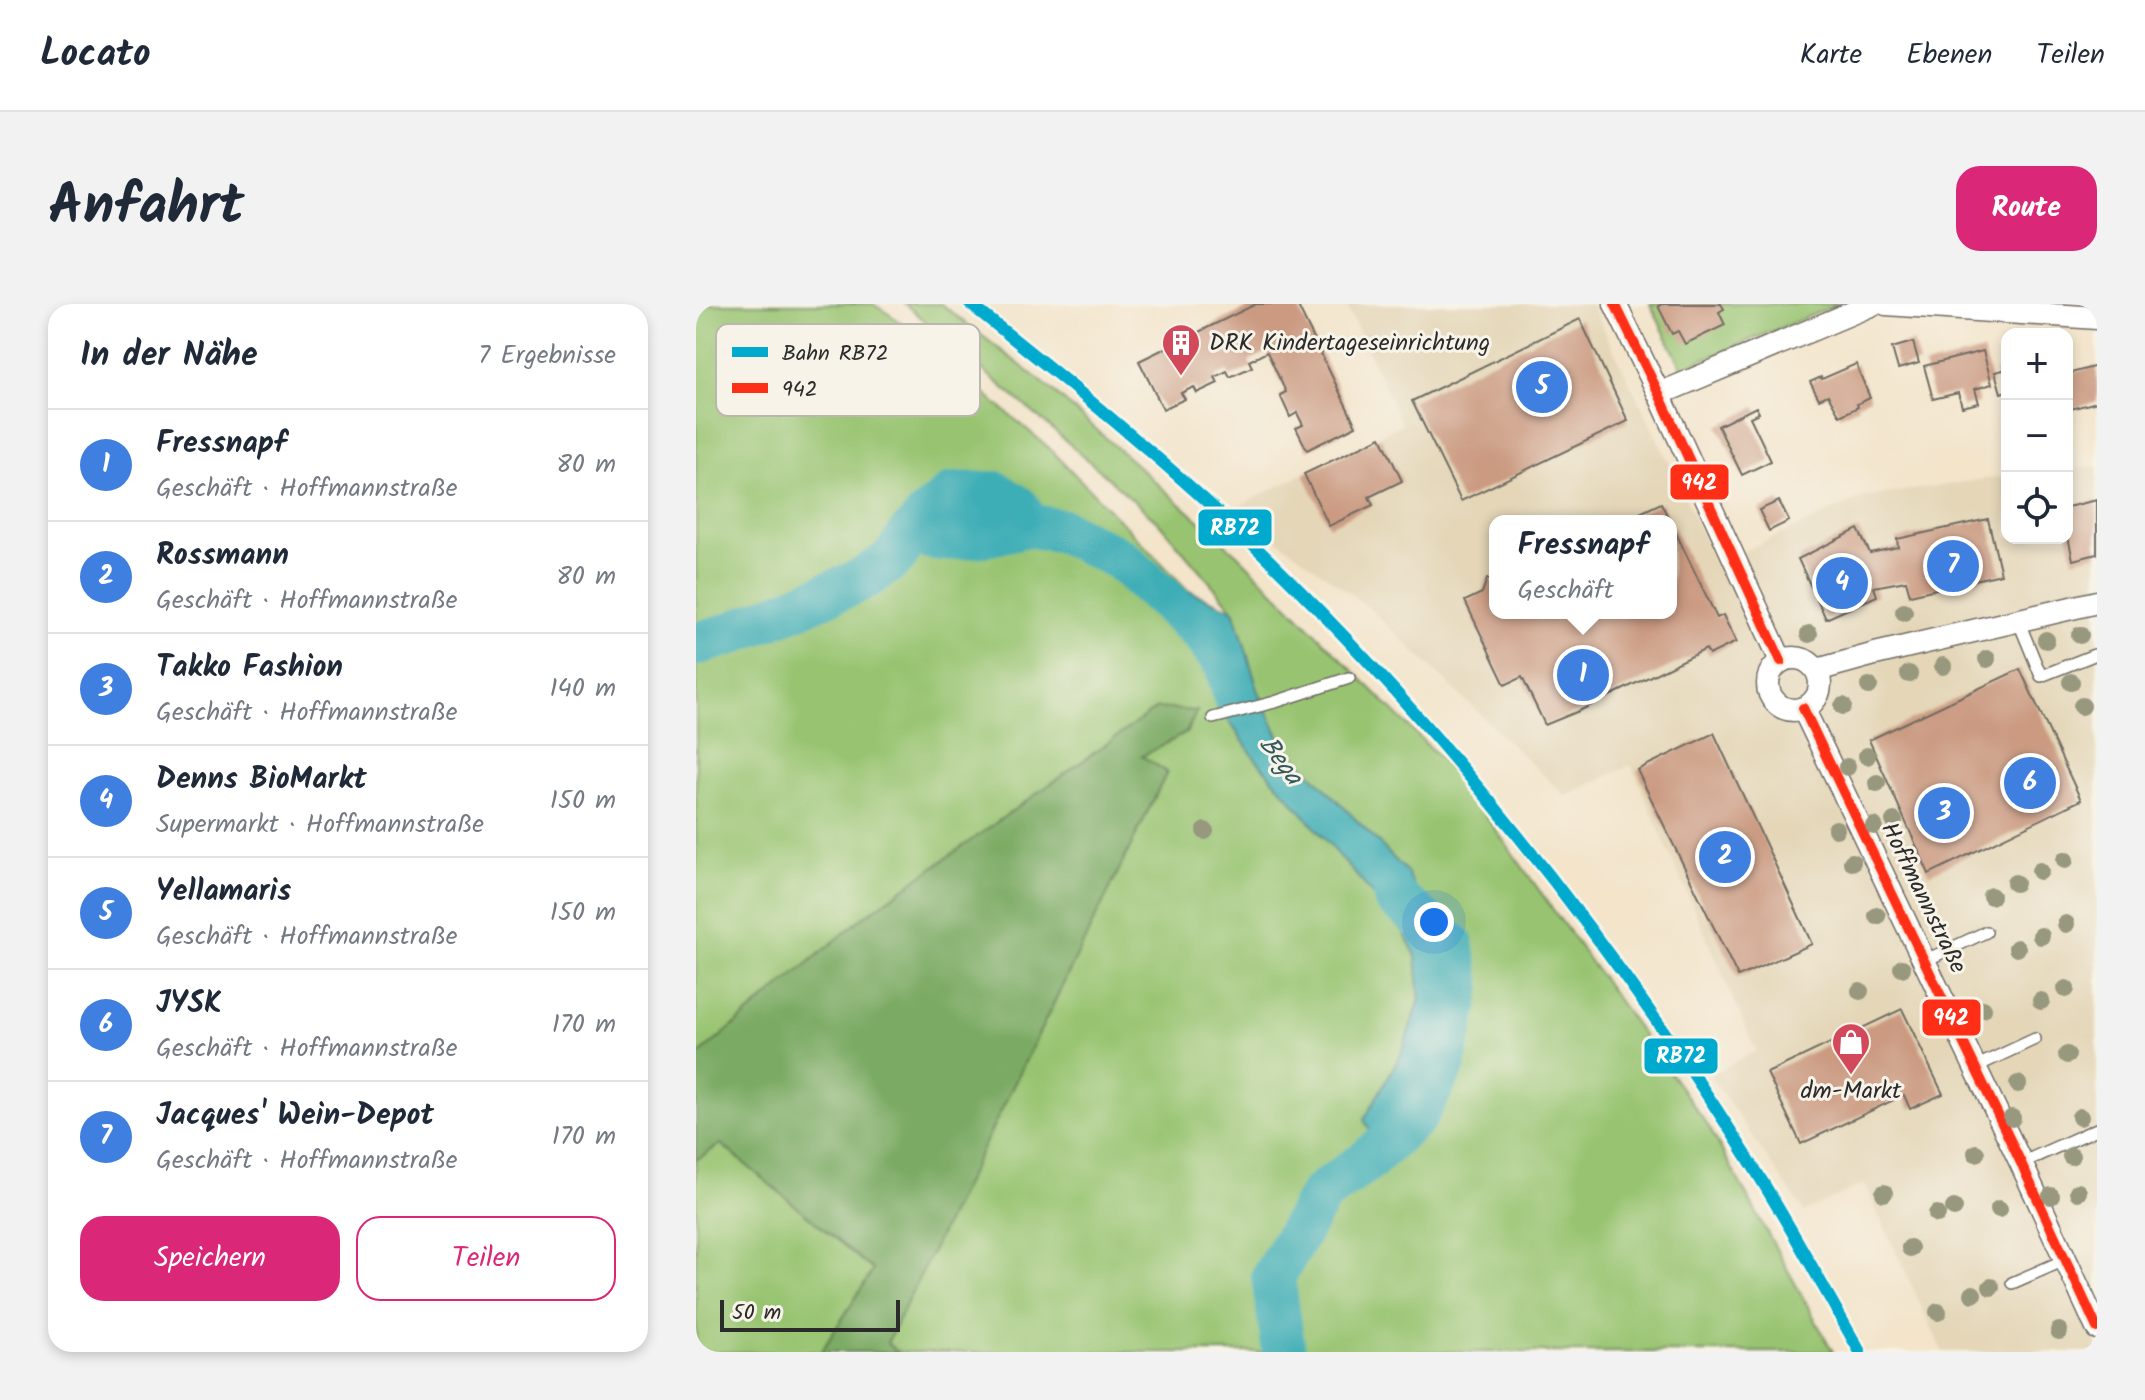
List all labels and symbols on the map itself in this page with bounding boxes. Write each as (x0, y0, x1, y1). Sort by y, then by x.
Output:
building icon: DRK Kindertageseinrichtung (1160, 322, 1202, 377)
legend (716, 324, 980, 416)
place label: DRK Kindertageseinrichtung (1209, 324, 1490, 363)
text: Bahn RB72 (782, 337, 888, 372)
pin: 5 (1516, 357, 1568, 417)
text: 942 (782, 373, 818, 408)
line badge: 942 (1669, 463, 1730, 501)
text: 942 (1681, 467, 1717, 502)
line badge: RB72 (1197, 508, 1273, 547)
text: RB72 (1210, 512, 1260, 547)
pin: 7 (1927, 536, 1979, 596)
pin: 4 (1816, 553, 1868, 613)
pin: 1 (1557, 645, 1609, 705)
water label: Bega (1247, 727, 1314, 796)
pin: 6 (2004, 753, 2056, 813)
pin: 3 (1918, 783, 1970, 843)
street label: Hoffmannstraße (1869, 816, 1977, 981)
pin: 2 (1699, 827, 1751, 887)
your location (1414, 902, 1454, 942)
line badge: 942 (1921, 998, 1982, 1037)
text: 942 (1933, 1002, 1969, 1037)
shop icon: dm-Markt (1830, 1021, 1872, 1076)
line badge: RB72 (1643, 1037, 1719, 1075)
text: RB72 (1656, 1040, 1706, 1075)
place label: dm-Markt (1801, 1072, 1902, 1111)
scale bar (720, 1296, 900, 1332)

